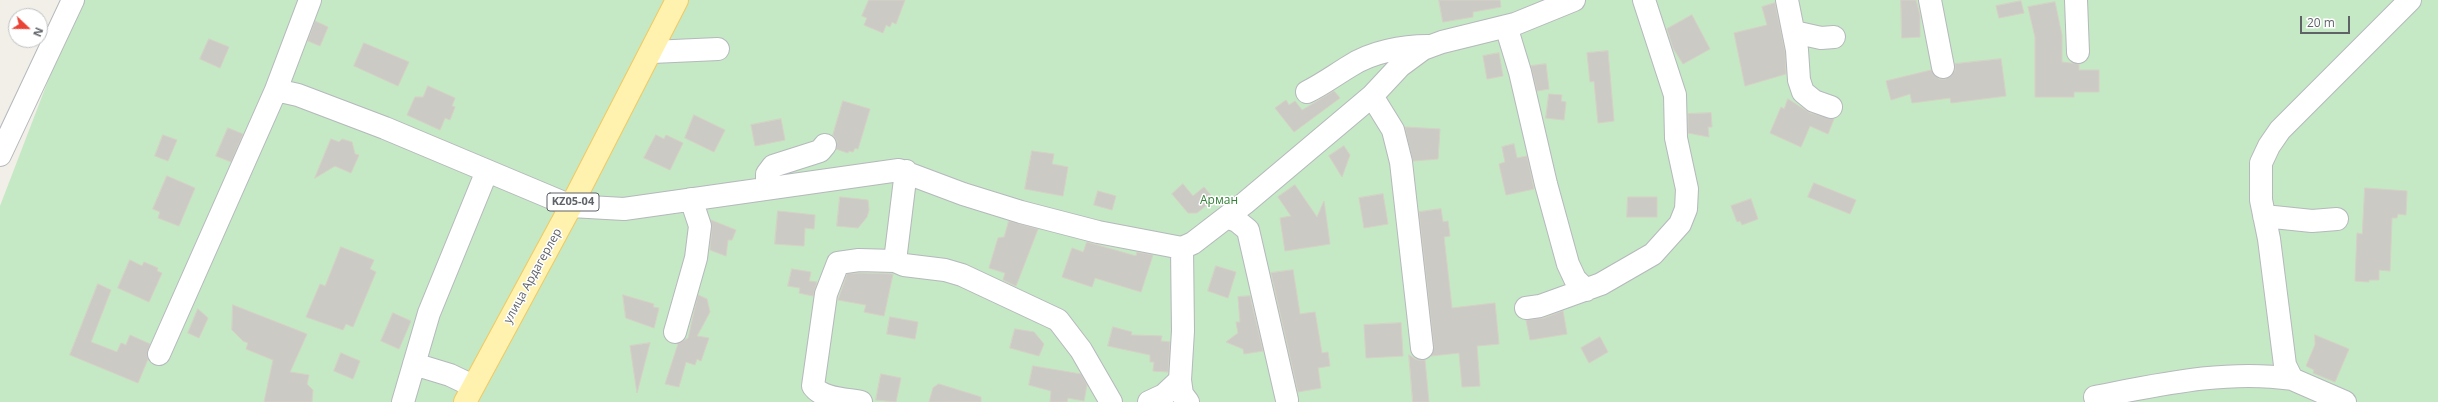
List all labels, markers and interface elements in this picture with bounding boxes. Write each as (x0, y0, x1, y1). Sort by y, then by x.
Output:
north arrow (8, 8, 48, 48)
scale bar (2302, 8, 2352, 34)
text: 20 m (2307, 14, 2335, 31)
text: N (30, 25, 47, 39)
road number: KZ05-04 (547, 193, 599, 211)
park label: Арман (1200, 194, 1238, 208)
street label: улица Ардагерлер (501, 226, 565, 326)

